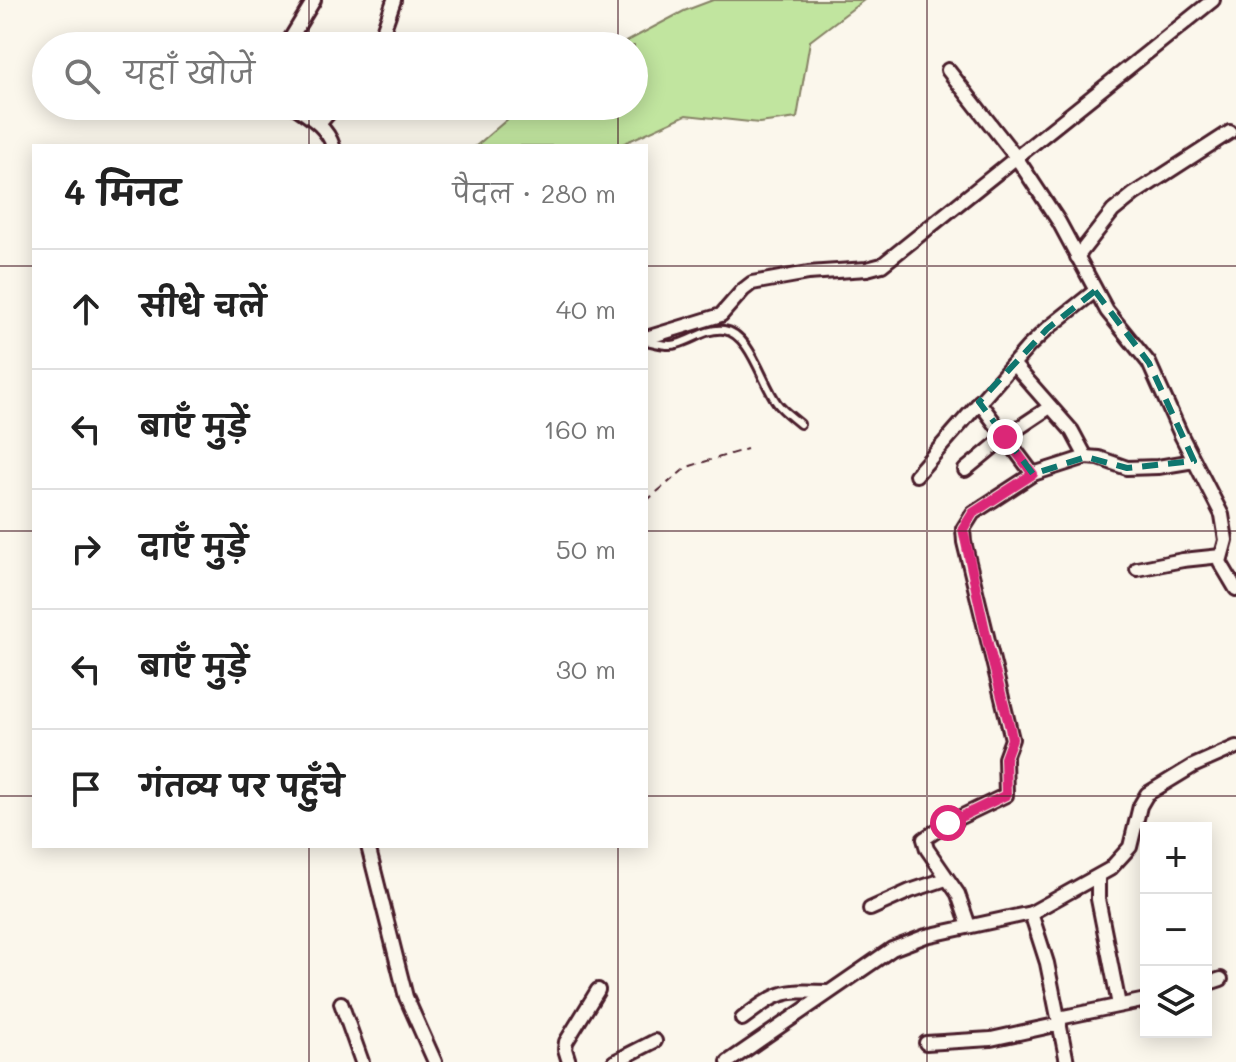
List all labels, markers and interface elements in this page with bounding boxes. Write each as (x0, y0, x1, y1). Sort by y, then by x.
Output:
search box (32, 32, 648, 120)
text: यहाँ खोजें (124, 52, 255, 92)
icon: search (60, 54, 104, 98)
text: 4 मिनट (64, 169, 180, 214)
text: पैदल · 280 m (453, 176, 616, 210)
text: सीधे चलें (140, 285, 266, 325)
icon: ahead (64, 287, 108, 331)
text: 40 m (556, 292, 616, 326)
text: बाएँ मुड़ें (140, 405, 248, 445)
icon: left (64, 407, 108, 451)
text: 160 m (544, 412, 616, 446)
route end (987, 419, 1023, 455)
text: दाएँ मुड़ें (140, 525, 248, 565)
icon: right (64, 527, 108, 571)
text: 50 m (556, 532, 616, 566)
text: बाएँ मुड़ें (140, 645, 248, 685)
icon: left (64, 647, 108, 691)
text: 30 m (556, 652, 616, 686)
text: गंतव्य पर पहुँचे (140, 765, 344, 805)
icon: arrive (64, 767, 108, 811)
route start (930, 805, 966, 841)
map controls (1140, 822, 1212, 1038)
button: + (1140, 822, 1212, 894)
button: − (1140, 894, 1212, 966)
button: layers (1140, 966, 1212, 1038)

